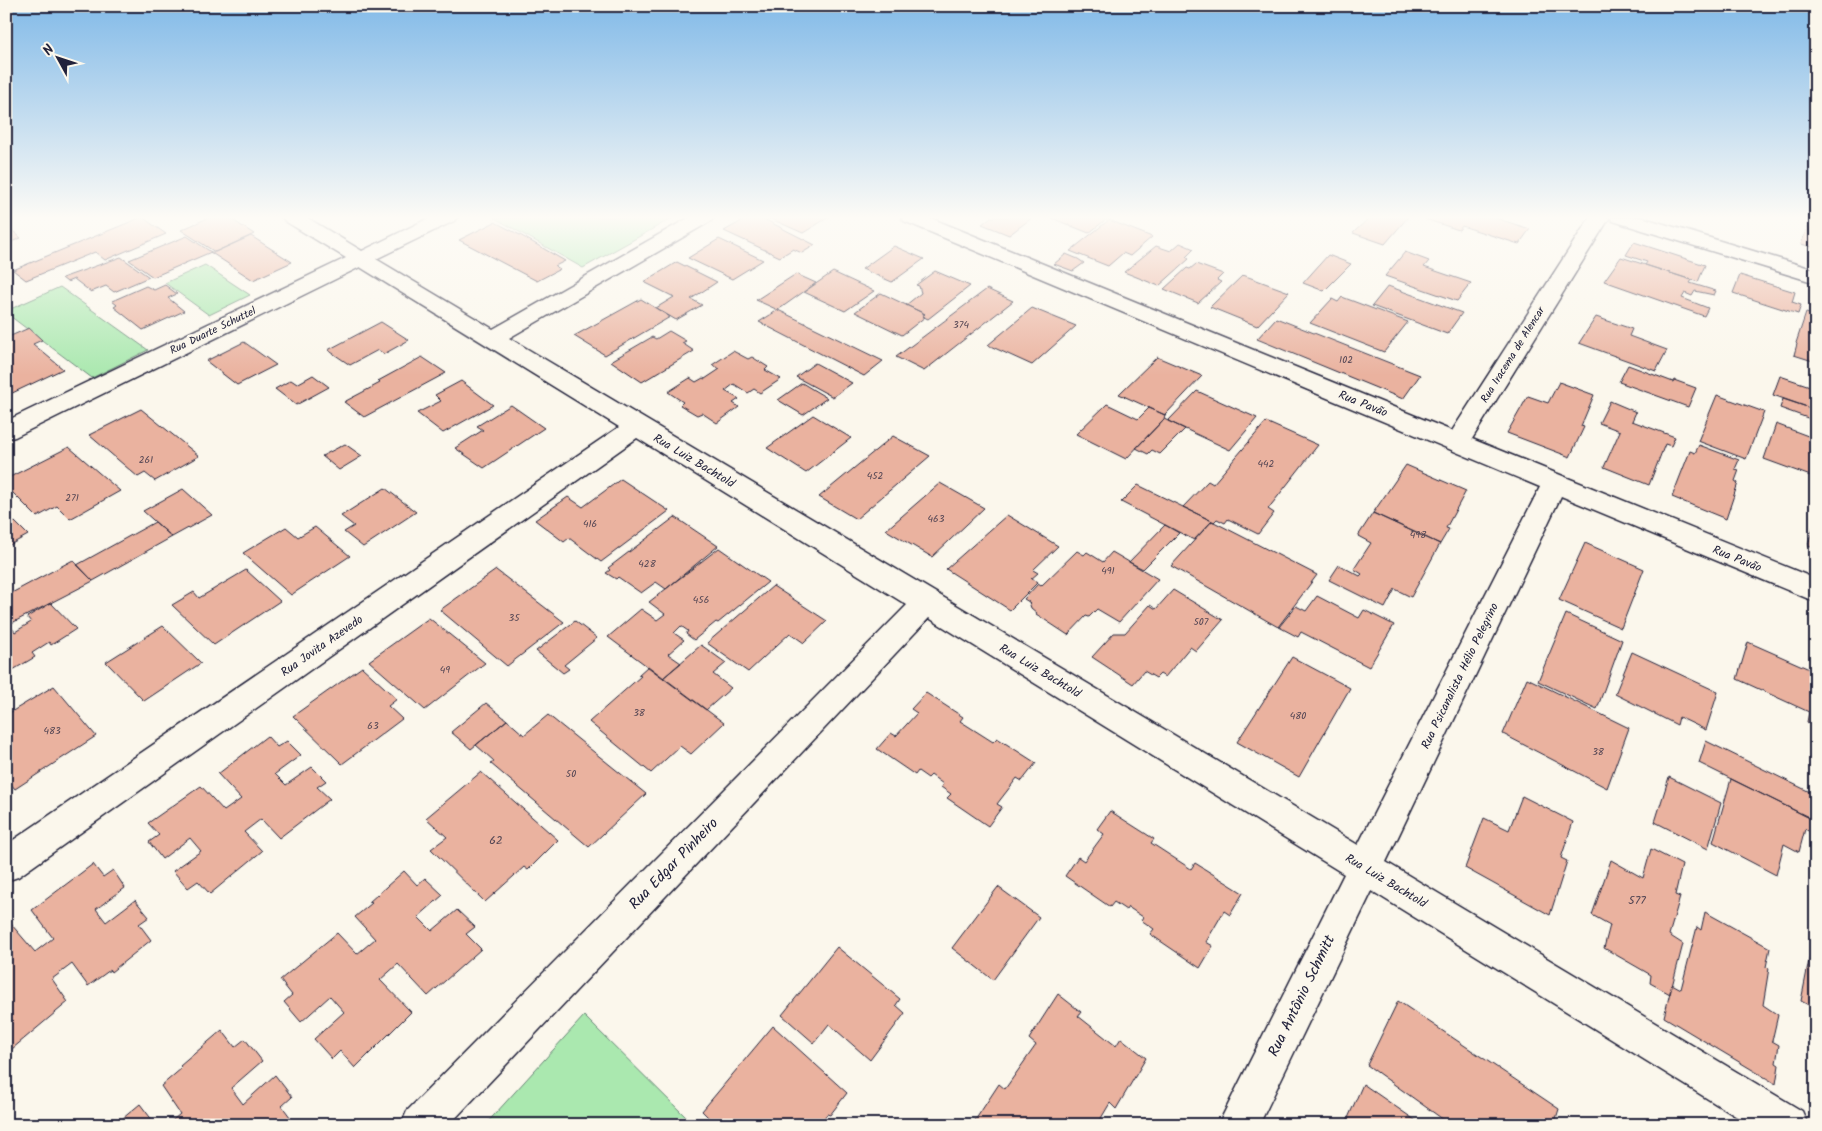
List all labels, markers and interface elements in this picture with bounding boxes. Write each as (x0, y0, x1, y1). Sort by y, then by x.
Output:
north arrow (32, 32, 82, 82)
text: N (38, 40, 60, 61)
street label: Rua Duarte Schuttel (167, 302, 260, 360)
street label: Rua Iracema de Alencar (1476, 302, 1551, 407)
house number: 374 (953, 317, 969, 333)
house number: 102 (1339, 352, 1353, 368)
street label: Rua Pavão (1336, 386, 1390, 422)
street label: Rua Luiz Bachtold (649, 429, 739, 493)
house number: 261 (139, 452, 153, 468)
house number: 442 (1258, 456, 1275, 472)
house number: 452 (867, 468, 884, 484)
house number: 271 (65, 490, 79, 506)
house number: 463 (928, 511, 945, 527)
house number: 416 (583, 516, 597, 532)
house number: 498 (1410, 527, 1427, 543)
street label: Rua Pavão (1710, 541, 1764, 577)
house number: 428 (638, 556, 657, 572)
house number: 491 (1101, 563, 1115, 579)
house number: 456 (693, 592, 709, 608)
street label: Rua Psicanalista Hélio Pelegrino (1416, 600, 1504, 752)
street label: Rua Jovita Azevedo (277, 610, 367, 682)
house number: 35 (508, 610, 520, 626)
house number: 507 (1194, 614, 1209, 630)
street label: Rua Luiz Bachtold (995, 639, 1085, 703)
house number: 49 (440, 662, 450, 678)
house number: 38 (633, 705, 646, 721)
house number: 480 (1290, 708, 1306, 724)
house number: 63 (367, 718, 379, 734)
house number: 483 (43, 723, 61, 739)
house number: 38 (1592, 744, 1605, 760)
house number: 50 (566, 766, 576, 782)
street label: Rua Edgar Pinheiro (624, 812, 725, 916)
house number: 62 (489, 831, 503, 850)
street label: Rua Luiz Bachtold (1341, 849, 1431, 913)
house number: 577 (1628, 891, 1646, 910)
street label: Rua Antônio Schmitt (1262, 931, 1342, 1061)

